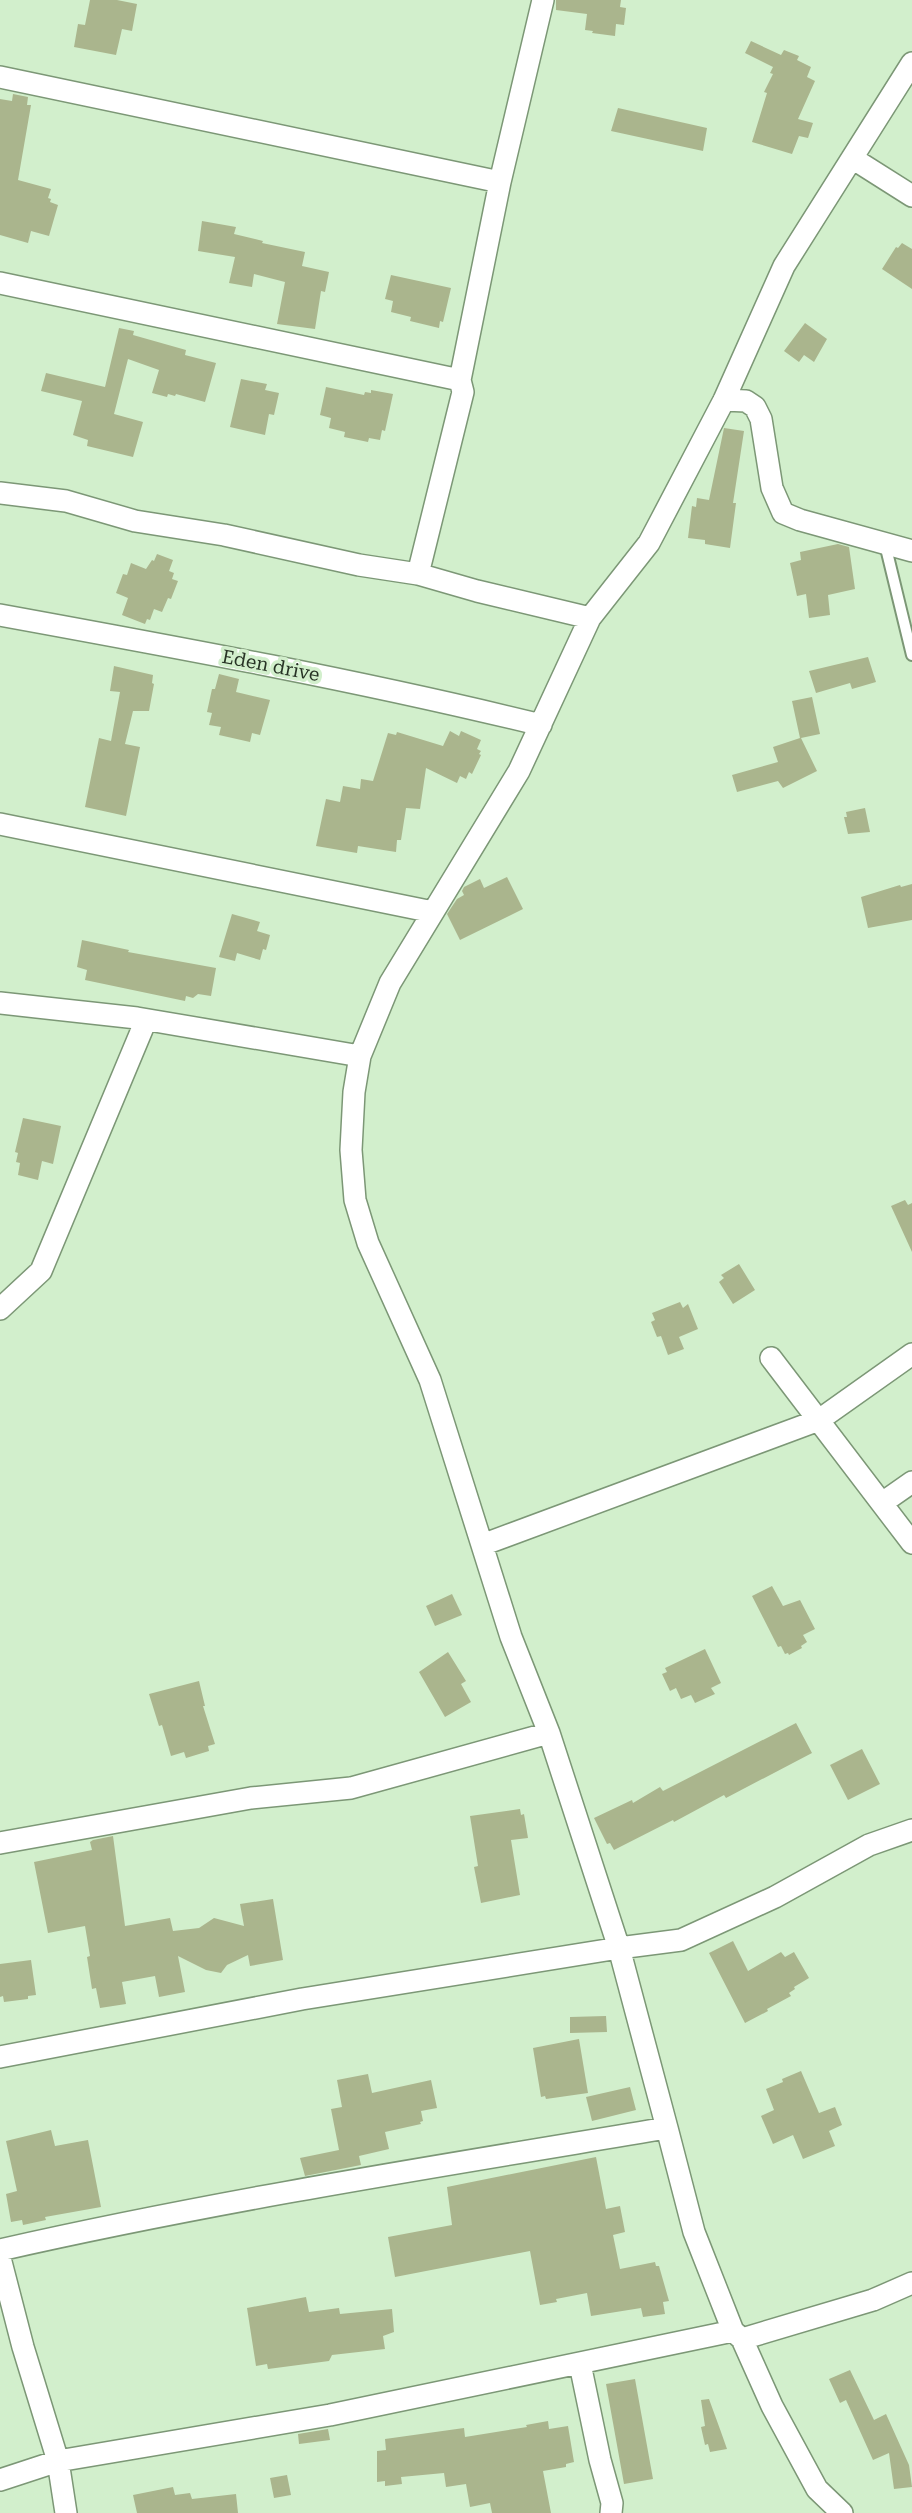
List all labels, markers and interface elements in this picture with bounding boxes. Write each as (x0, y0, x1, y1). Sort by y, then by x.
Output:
street label: Eden drive (220, 645, 322, 686)

